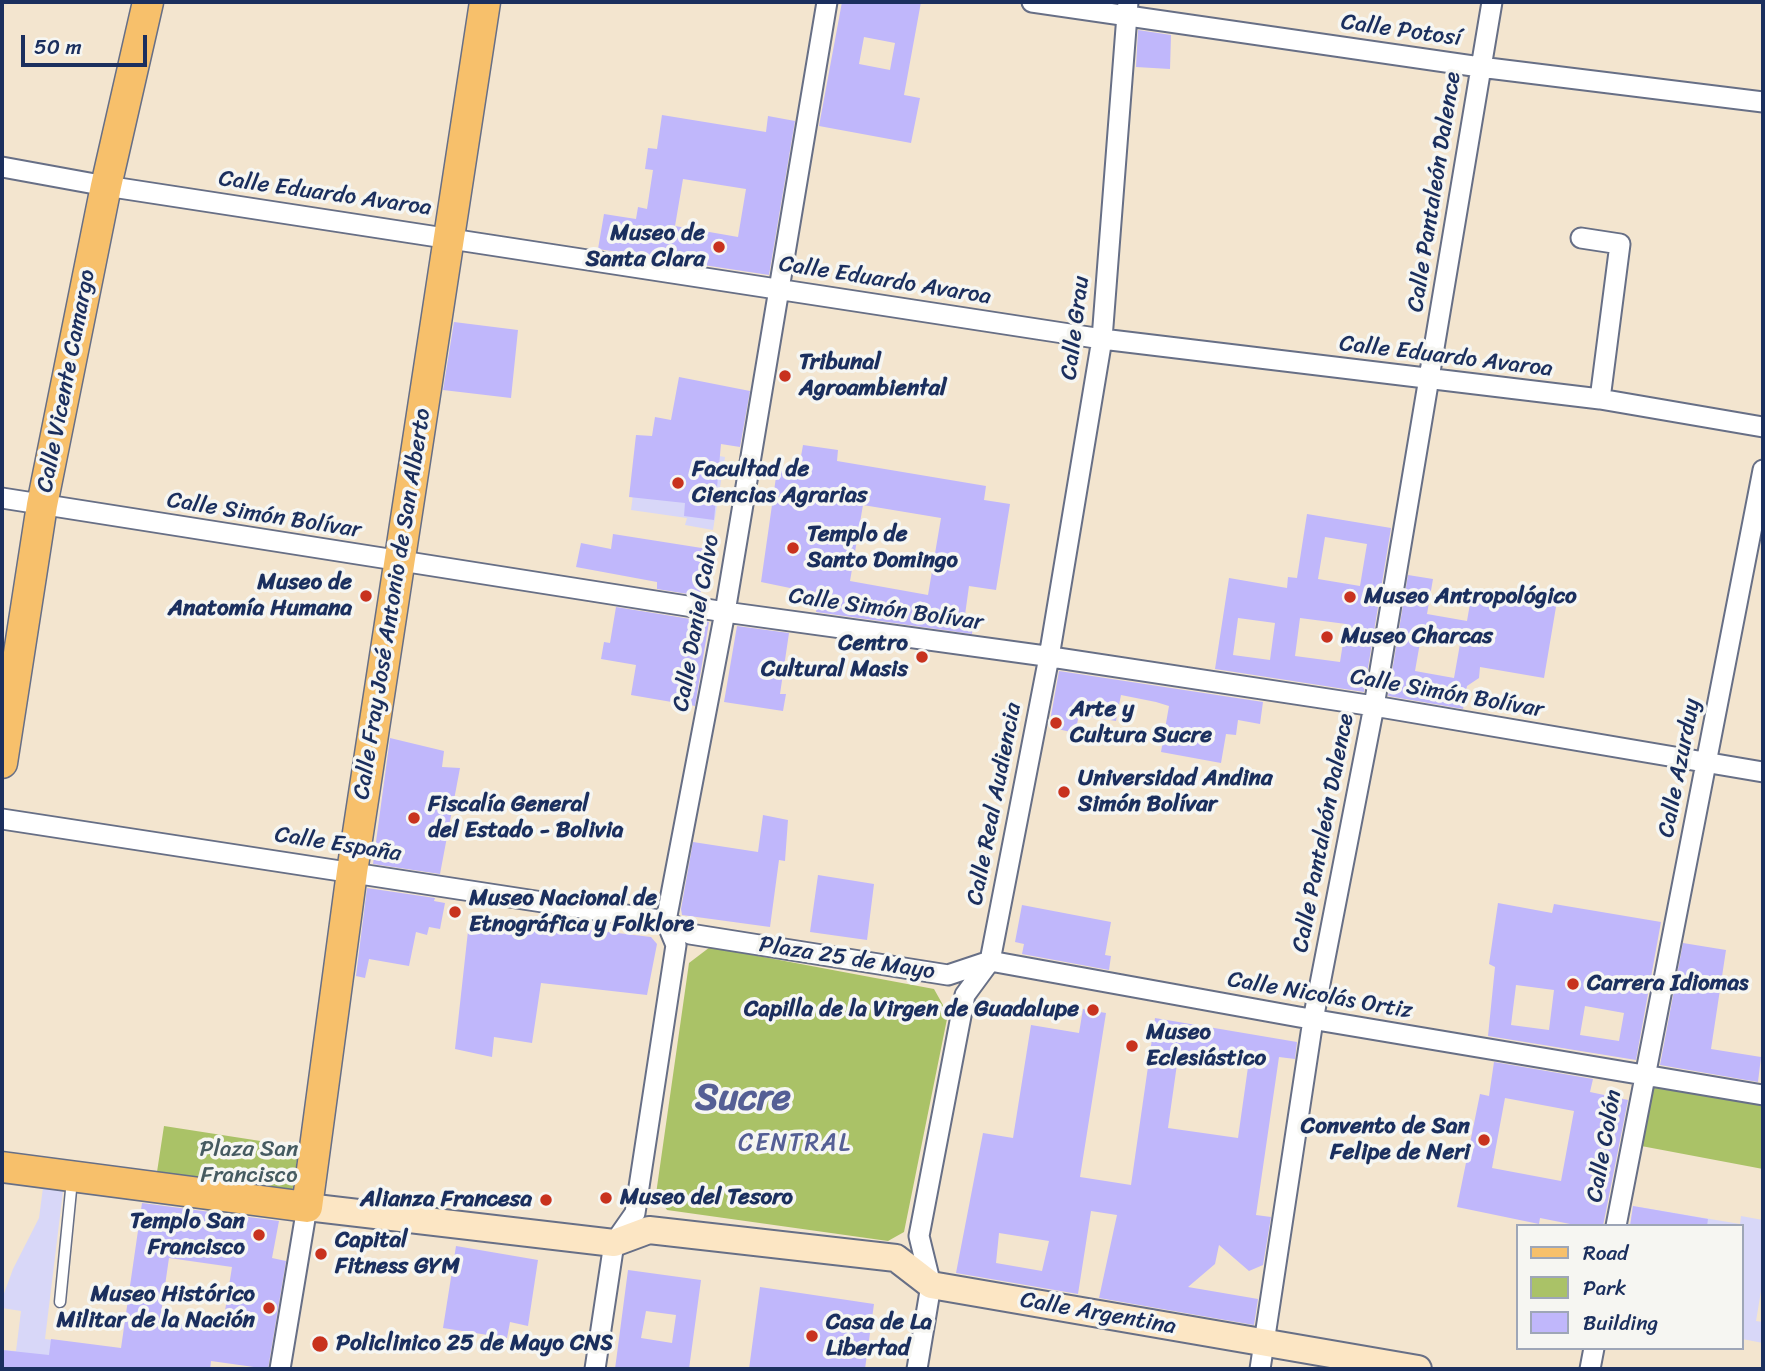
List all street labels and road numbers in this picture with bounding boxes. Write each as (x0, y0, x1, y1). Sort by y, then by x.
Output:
street label: Calle Potosí (1339, 9, 1463, 53)
street label: Calle Pantaleón Dalence (1402, 70, 1468, 314)
street label: Calle Eduardo Avaroa (217, 165, 433, 223)
street label: Calle Eduardo Avaroa (777, 251, 993, 311)
street label: Calle Vicente Camargo (32, 267, 102, 495)
street label: Calle Grau (1056, 274, 1096, 382)
street label: Calle Eduardo Avaroa (1338, 330, 1554, 384)
street label: Calle Fray José Antonio de San Alberto (348, 406, 438, 802)
street label: Calle Simón Bolívar (165, 487, 363, 545)
street label: Calle Daniel Calvo (668, 532, 726, 714)
street label: Calle Simón Bolívar (787, 583, 985, 637)
street label: Calle Simón Bolívar (1348, 663, 1546, 725)
street label: Calle Azurduy (1653, 696, 1707, 840)
street label: Calle Real Audiencia (962, 701, 1028, 907)
street label: Calle Pantaleón Dalence (1287, 711, 1361, 955)
street label: Calle España (273, 821, 403, 869)
street label: Plaza 25 de Mayo (757, 931, 937, 987)
street label: Calle Nicolás Ortiz (1225, 966, 1415, 1026)
street label: Calle Colón (1582, 1088, 1628, 1204)
street label: Calle Argentina (1018, 1287, 1178, 1341)

